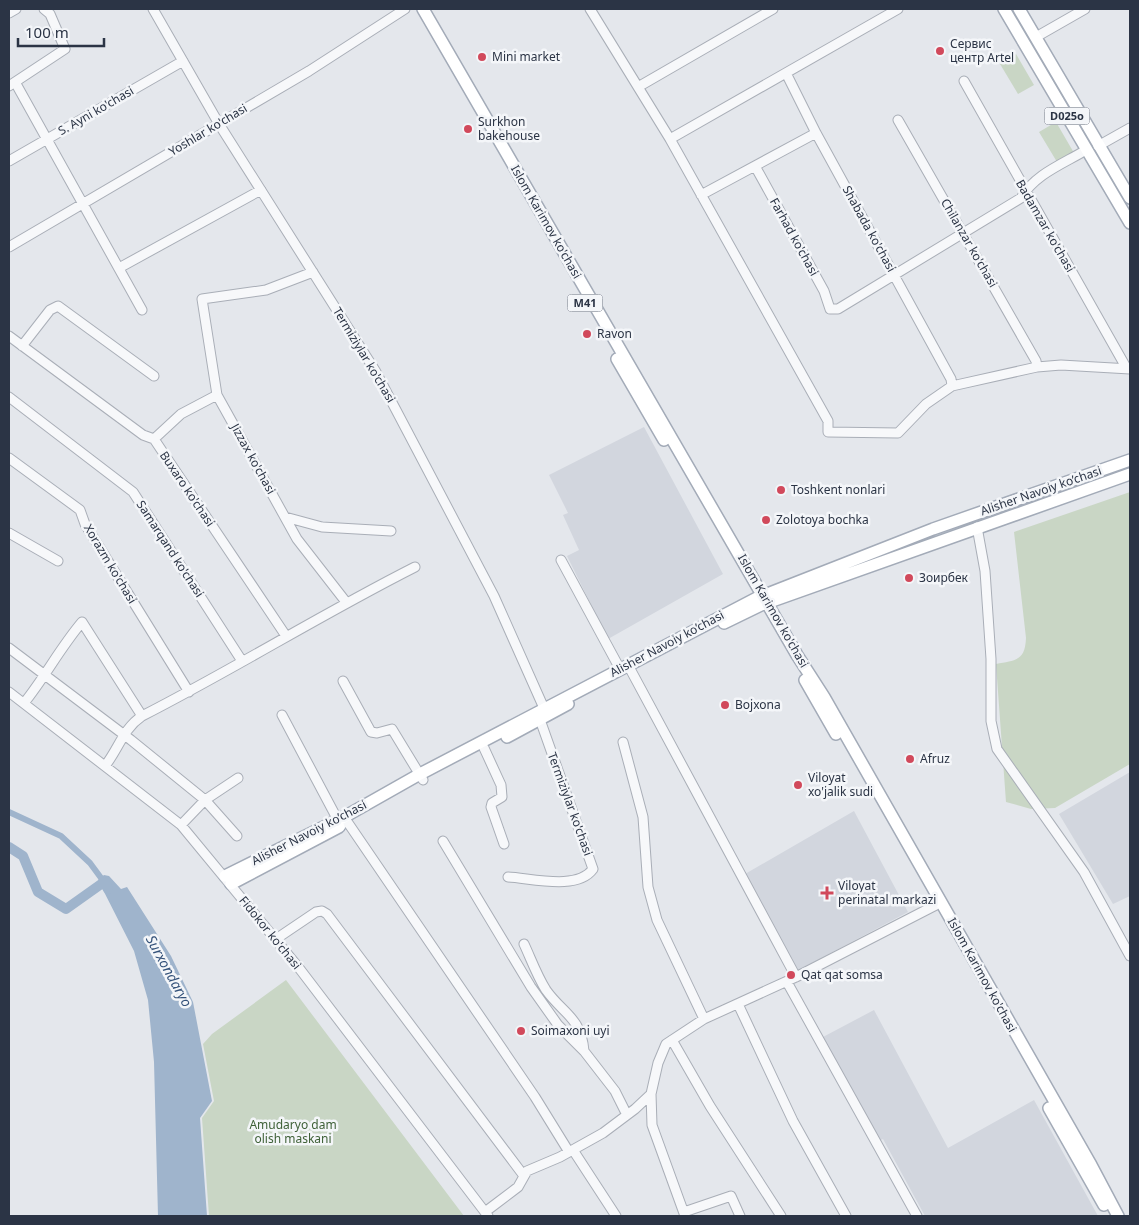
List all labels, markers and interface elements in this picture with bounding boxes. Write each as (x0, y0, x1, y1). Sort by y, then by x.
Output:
scale bar (18, 15, 104, 47)
text: 100 m (25, 22, 69, 42)
place label: Сервис центр Artel (950, 35, 1014, 66)
marker: Сервис центр Artel (934, 45, 946, 57)
place label: Mini market (492, 48, 561, 65)
marker: Mini market (476, 51, 488, 63)
street label: S. Ayni ko'chasi (55, 82, 137, 139)
street label: Yoshlar ko'chasi (165, 99, 250, 160)
road number: D025o (1044, 108, 1090, 124)
place label: Surkhon bakehouse (478, 113, 540, 144)
marker: Surkhon bakehouse (462, 123, 474, 135)
street label: Islom Karimov ko'chasi (507, 162, 586, 282)
street label: Badamzar ko'chasi (1012, 176, 1079, 275)
street label: Shabada ko'chasi (839, 182, 900, 275)
street label: Farhad ko'chasi (766, 195, 823, 279)
street label: Chilanzar ko'chasi (937, 195, 1002, 290)
road number: M41 (568, 294, 602, 312)
street label: Termiziylar ko'chasi (329, 304, 400, 406)
place label: Ravon (597, 325, 632, 342)
marker: Ravon (581, 328, 593, 340)
street label: Jizzax ko'chasi (227, 420, 280, 497)
street label: Buxaro ko'chasi (156, 448, 219, 530)
street label: Alisher Navoiy ko’chasi (978, 462, 1104, 519)
place label: Toshkent nonlari (791, 481, 885, 498)
marker: Toshkent nonlari (775, 484, 787, 496)
street label: Samarqand ko'chasi (133, 497, 208, 600)
place label: Zolotoya bochka (776, 511, 869, 528)
marker: Zolotoya bochka (760, 514, 772, 526)
street label: Xorazm ko'chasi (80, 521, 141, 607)
street label: Islom Karimov ko'chasi (734, 551, 813, 671)
place label: Зоирбек (919, 569, 969, 586)
marker: Зоирбек (903, 572, 915, 584)
street label: Alisher Navoiy ko’chasi (607, 606, 727, 681)
place label: Bojxona (735, 696, 781, 713)
marker: Bojxona (719, 699, 731, 711)
street label: Termiziylar ko'chasi (544, 750, 597, 858)
place label: Afruz (920, 750, 950, 767)
marker: Afruz (904, 753, 916, 765)
place label: Viloyat xo'jalik sudi (808, 769, 873, 800)
marker: Viloyat xo'jalik sudi (792, 779, 804, 791)
street label: Alisher Navoiy ko’chasi (248, 796, 369, 869)
place label: Viloyat perinatal markazi (838, 877, 936, 908)
marker: Viloyat perinatal markazi (820, 886, 834, 900)
street label: Fidokor ko'chasi (235, 892, 305, 973)
street label: Islom Karimov ko'chasi (944, 914, 1021, 1035)
water label: Surxondaryo (142, 931, 197, 1010)
place label: Qat qat somsa (801, 966, 883, 983)
marker: Qat qat somsa (785, 969, 797, 981)
place label: Soimaxoni uyi (531, 1022, 610, 1039)
marker: Soimaxoni uyi (515, 1025, 527, 1037)
park label: Amudaryo dam olish maskani (249, 1116, 337, 1147)

